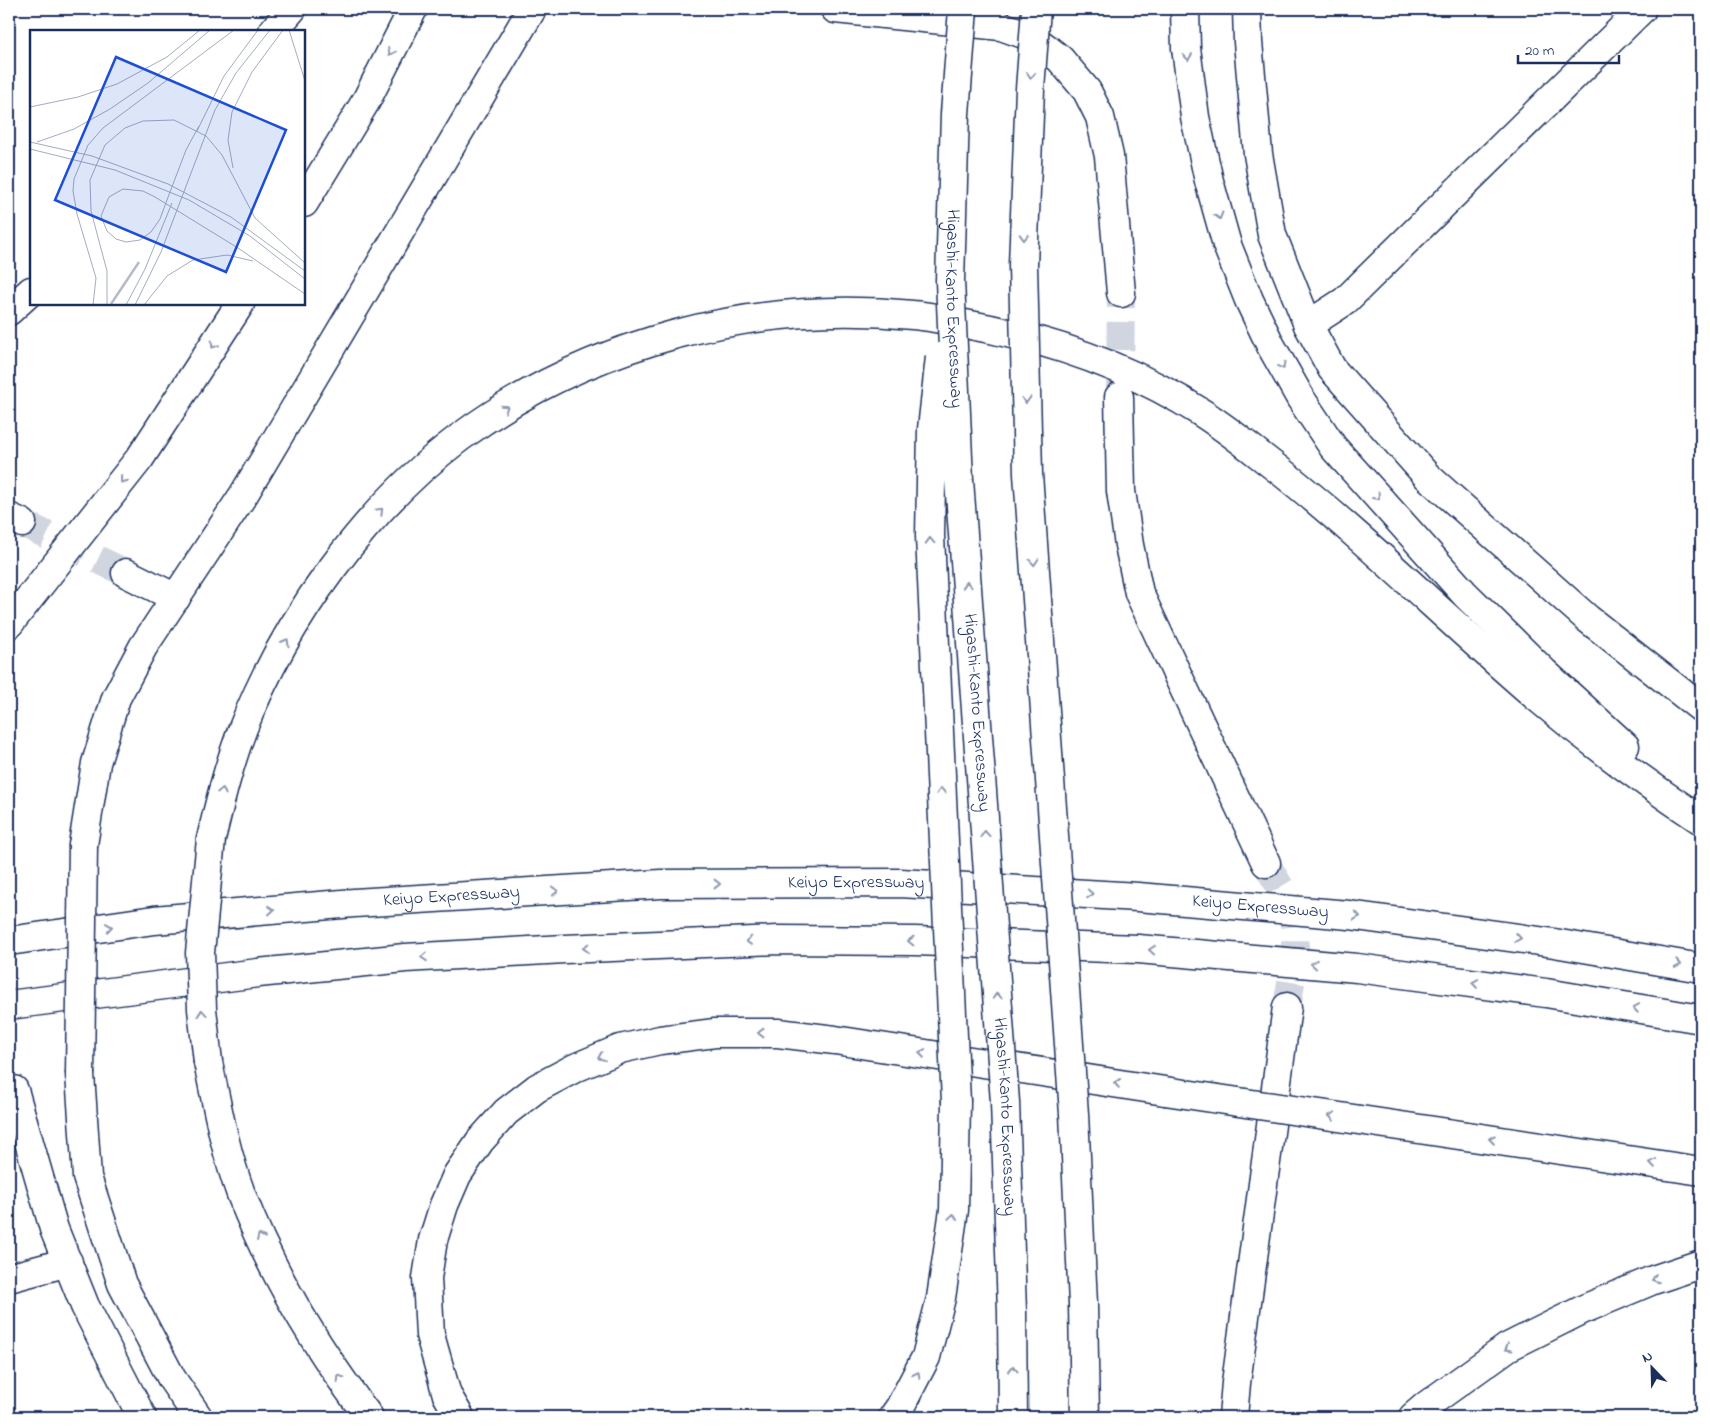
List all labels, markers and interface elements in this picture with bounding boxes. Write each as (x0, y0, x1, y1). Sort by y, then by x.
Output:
inset map (30, 30, 305, 305)
scale bar (1518, 32, 1619, 64)
text: 20 m (1525, 40, 1555, 62)
one-way arrow (387, 47, 397, 56)
one-way arrow (1182, 53, 1192, 62)
one-way arrow (1025, 71, 1036, 79)
street label: Higashi-Kanto Expressway (937, 209, 969, 409)
one-way arrow (1214, 212, 1224, 220)
one-way arrow (1019, 233, 1030, 241)
one-way arrow (210, 339, 220, 348)
one-way arrow (1276, 360, 1286, 369)
one-way arrow (1021, 396, 1032, 404)
one-way arrow (500, 405, 509, 414)
one-way arrow (120, 474, 129, 483)
one-way arrow (1371, 492, 1380, 501)
one-way arrow (374, 508, 383, 517)
one-way arrow (925, 537, 935, 545)
one-way arrow (1029, 558, 1040, 566)
one-way arrow (962, 581, 973, 589)
street label: Higashi-Kanto Expressway (956, 613, 997, 813)
one-way arrow (279, 639, 289, 648)
one-way arrow (216, 787, 227, 796)
one-way arrow (936, 787, 946, 795)
one-way arrow (980, 830, 991, 838)
street label: Keiyo Expressway (788, 870, 925, 897)
one-way arrow (714, 879, 721, 889)
street label: Keiyo Expressway (382, 880, 521, 914)
one-way arrow (551, 885, 559, 896)
one-way arrow (1087, 889, 1095, 900)
street label: Keiyo Expressway (1191, 889, 1330, 926)
one-way arrow (267, 905, 275, 916)
one-way arrow (1353, 910, 1361, 921)
one-way arrow (105, 922, 113, 933)
one-way arrow (1514, 932, 1522, 943)
one-way arrow (744, 936, 752, 947)
one-way arrow (907, 936, 914, 946)
one-way arrow (582, 942, 590, 953)
one-way arrow (1148, 945, 1156, 956)
one-way arrow (420, 952, 428, 963)
one-way arrow (1310, 959, 1318, 970)
one-way arrow (1674, 959, 1683, 969)
one-way arrow (1471, 979, 1480, 989)
one-way arrow (991, 992, 1002, 1000)
one-way arrow (1632, 1003, 1640, 1013)
one-way arrow (197, 1009, 208, 1017)
street label: Higashi-Kanto Expressway (986, 1017, 1022, 1217)
one-way arrow (757, 1028, 764, 1038)
one-way arrow (918, 1049, 926, 1059)
one-way arrow (597, 1051, 606, 1061)
one-way arrow (1113, 1079, 1121, 1089)
one-way arrow (1327, 1111, 1336, 1121)
one-way arrow (1488, 1135, 1497, 1145)
one-way arrow (1649, 1159, 1657, 1169)
one-way arrow (947, 1213, 958, 1221)
one-way arrow (256, 1233, 267, 1242)
one-way arrow (1651, 1273, 1660, 1283)
one-way arrow (1505, 1342, 1514, 1352)
north arrow (1628, 1344, 1678, 1394)
text: N (1639, 1346, 1656, 1369)
one-way arrow (1008, 1364, 1018, 1372)
one-way arrow (911, 1371, 921, 1380)
one-way arrow (337, 1374, 347, 1383)

